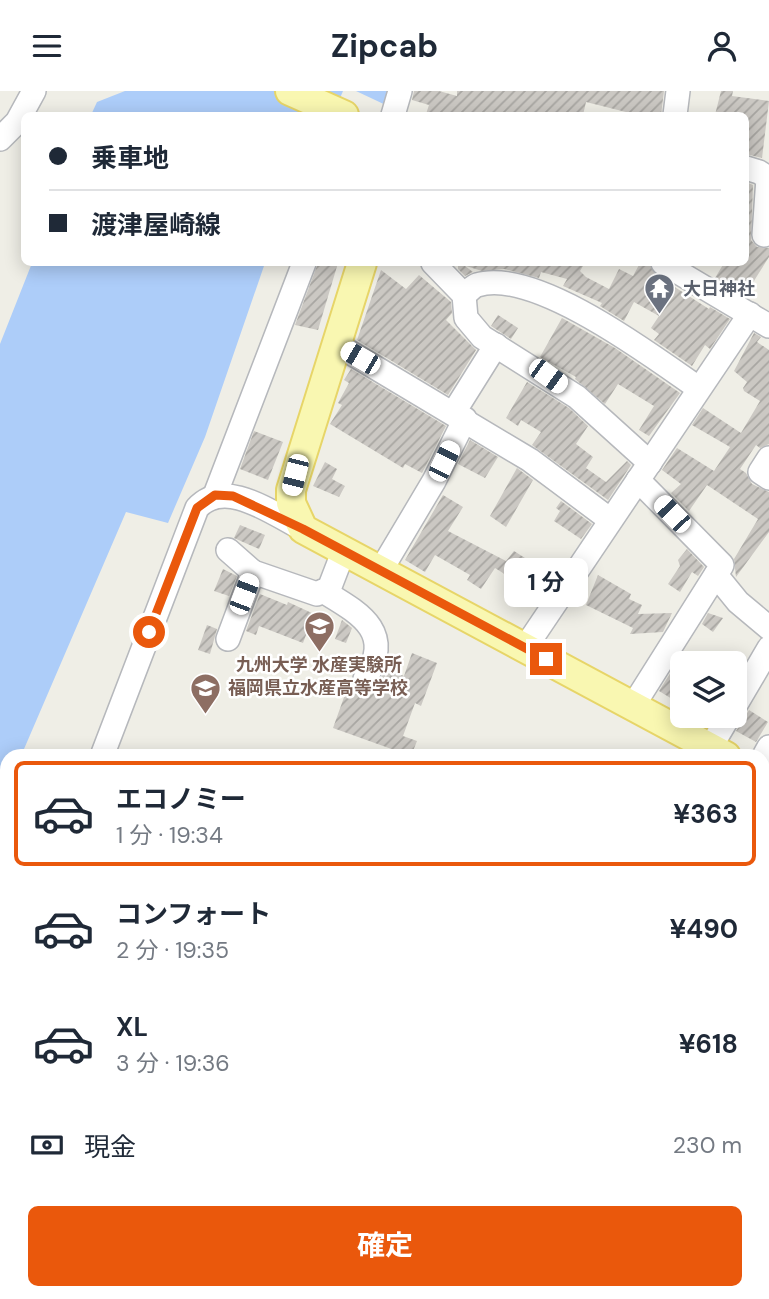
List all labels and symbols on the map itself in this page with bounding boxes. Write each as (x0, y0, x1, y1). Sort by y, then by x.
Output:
temple icon: 大日神社 (643, 272, 677, 316)
place label: 大日神社 (683, 277, 755, 301)
car (337, 338, 384, 378)
car (525, 355, 572, 397)
car (426, 438, 463, 484)
car (280, 452, 311, 498)
car (650, 492, 695, 536)
callout: 1 分 (504, 557, 588, 607)
car (227, 571, 262, 617)
school or university icon: 九州大学 水産実験所 (302, 610, 336, 654)
route start (133, 616, 165, 648)
route end (530, 643, 562, 675)
place label: 九州大学 水産実験所 (236, 653, 402, 677)
school or university icon: 福岡県立水産高等学校 (188, 671, 222, 715)
place label: 福岡県立水産高等学校 (228, 676, 408, 700)

